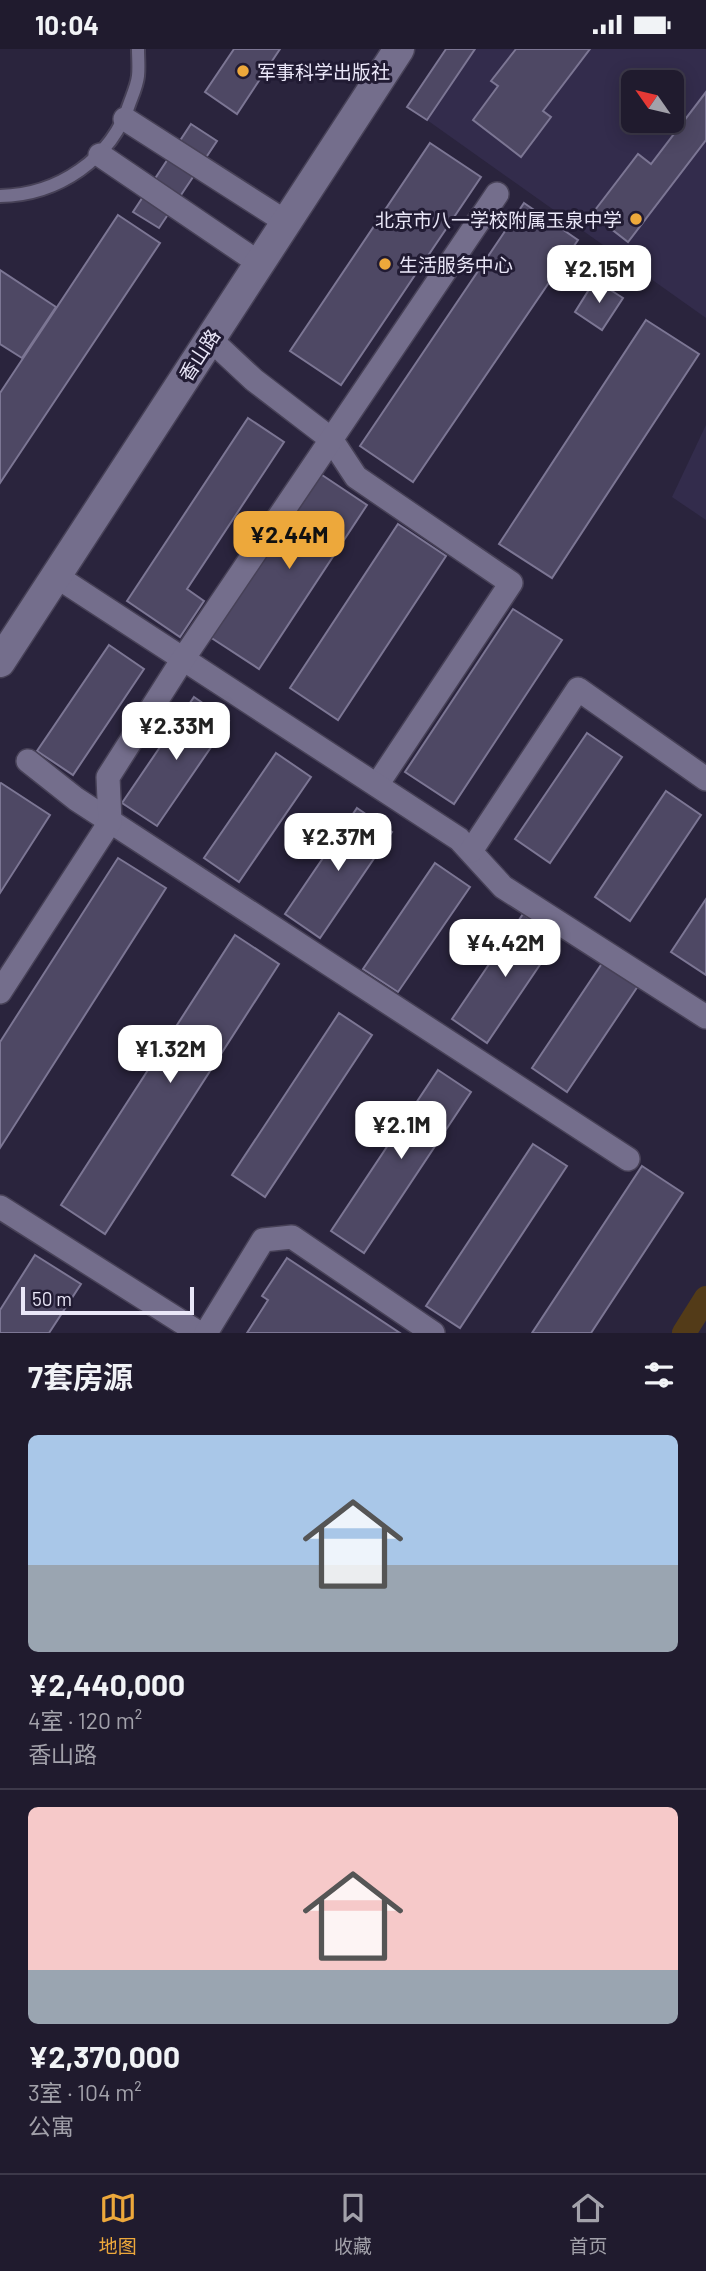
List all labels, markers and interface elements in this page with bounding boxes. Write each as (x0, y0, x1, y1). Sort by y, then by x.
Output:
text: 10:04 (35, 9, 99, 40)
place label: 军事科学出版社 (257, 60, 390, 83)
marker: 军事科学出版社 (235, 63, 251, 79)
north arrow (621, 70, 684, 133)
map controls (621, 70, 684, 133)
place label: 北京市八一学校附属玉泉中学 (375, 208, 622, 231)
marker: 北京市八一学校附属玉泉中学 (628, 211, 644, 227)
pin: ¥2.15M (542, 245, 656, 305)
place label: 生活服务中心 (399, 253, 513, 276)
text: ¥2.15M (563, 254, 635, 282)
marker: 生活服务中心 (377, 256, 393, 272)
street label: 香山路 (174, 325, 224, 385)
pin: ¥2.44M (232, 511, 346, 571)
text: ¥2.44M (249, 520, 329, 548)
pin: ¥2.33M (119, 703, 233, 762)
text: ¥2.33M (138, 711, 214, 739)
pin: ¥2.37M (281, 813, 395, 873)
text: ¥2.37M (300, 822, 376, 850)
pin: ¥4.42M (448, 919, 562, 979)
text: ¥4.42M (465, 928, 545, 956)
pin: ¥1.32M (113, 1025, 227, 1085)
text: ¥1.32M (134, 1034, 206, 1062)
pin: ¥2.1M (352, 1101, 450, 1161)
text: ¥2.1M (371, 1110, 431, 1138)
scale bar (21, 1284, 194, 1316)
text: 50 m (32, 1287, 72, 1310)
icon: filters (640, 1356, 678, 1394)
text: 7套房源 (28, 1358, 133, 1394)
icon: home (290, 1481, 416, 1607)
text: ¥2,440,000 (28, 1666, 185, 1702)
text: 4室 · 120 m² (28, 1706, 142, 1734)
text: 香山路 (28, 1740, 97, 1768)
icon: home (290, 1853, 416, 1979)
text: ¥2,370,000 (28, 2038, 180, 2074)
text: 3室 · 104 m² (28, 2078, 142, 2106)
text: 公寓 (28, 2112, 74, 2140)
tab: 地图 (99, 2189, 137, 2258)
tab: 收藏 (334, 2189, 372, 2258)
tab: 首页 (569, 2189, 607, 2258)

